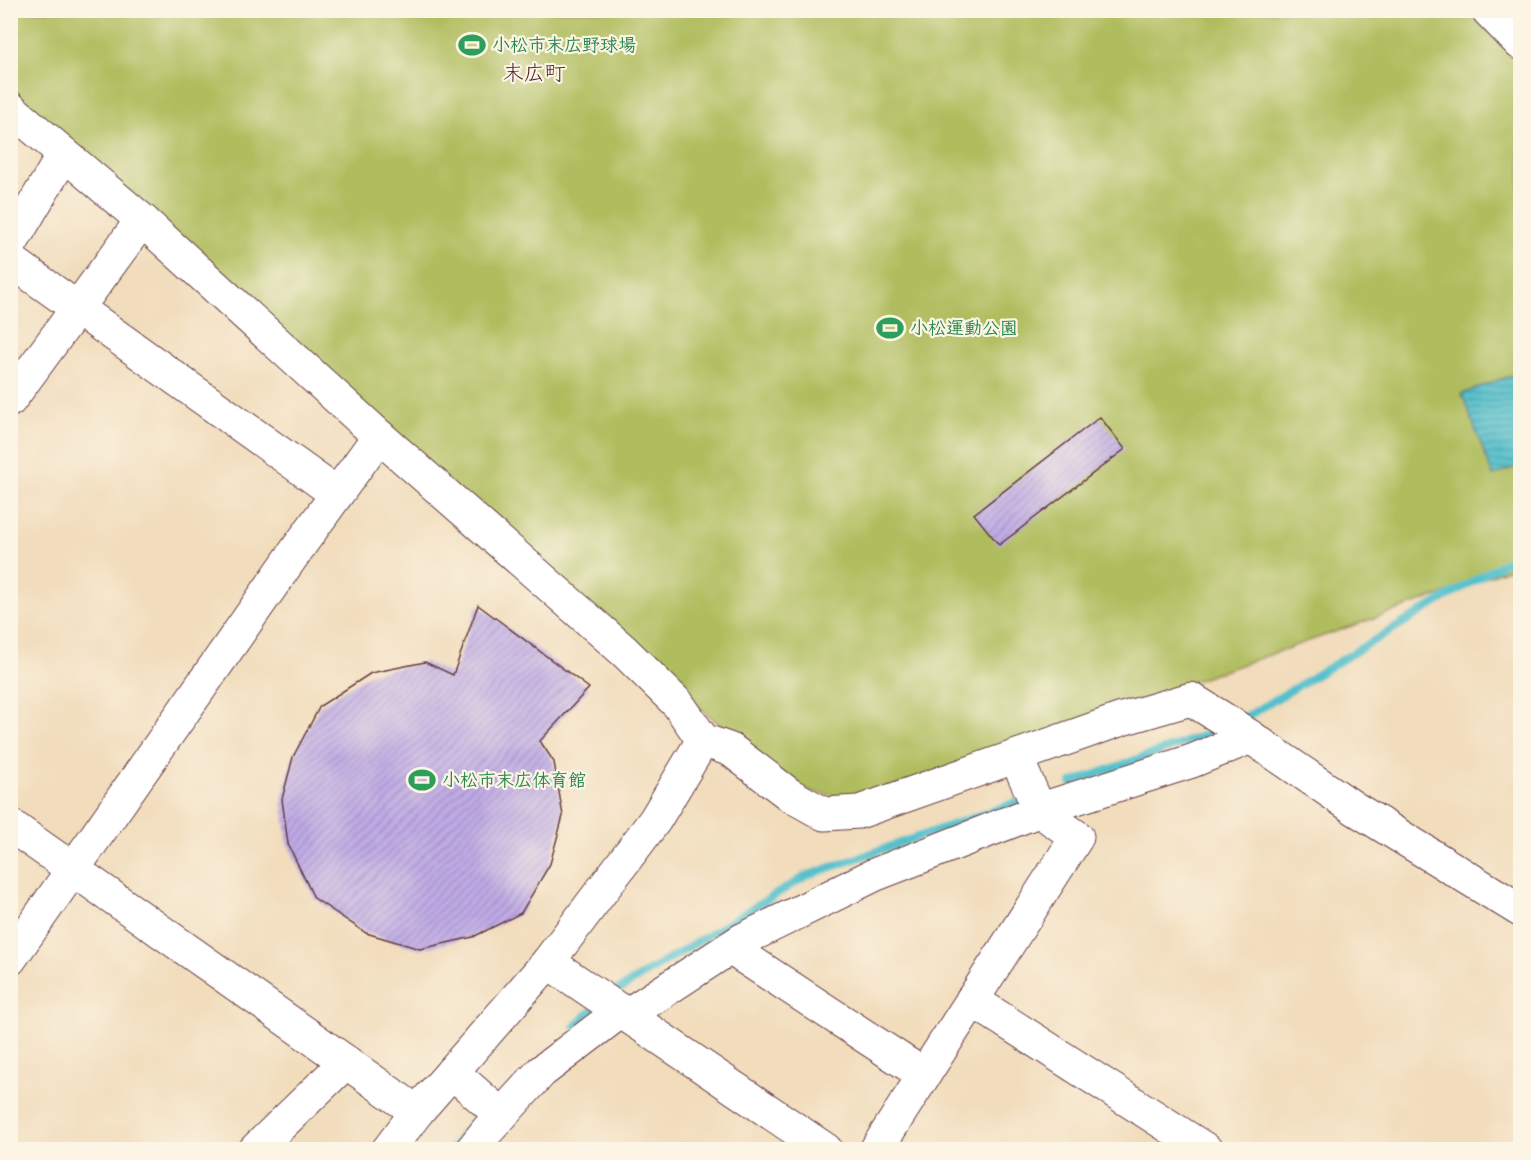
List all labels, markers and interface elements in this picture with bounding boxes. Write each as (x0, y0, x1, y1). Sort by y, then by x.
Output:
sports icon: 小松市末広野球場 (457, 30, 487, 60)
place label: 小松市末広野球場 (492, 34, 636, 58)
district label: 末広町 (503, 60, 566, 88)
sports icon: 小松運動公園 (875, 313, 905, 343)
place label: 小松運動公園 (910, 317, 1018, 341)
sports icon: 小松市末広体育館 (407, 765, 437, 795)
place label: 小松市末広体育館 (442, 769, 586, 793)

